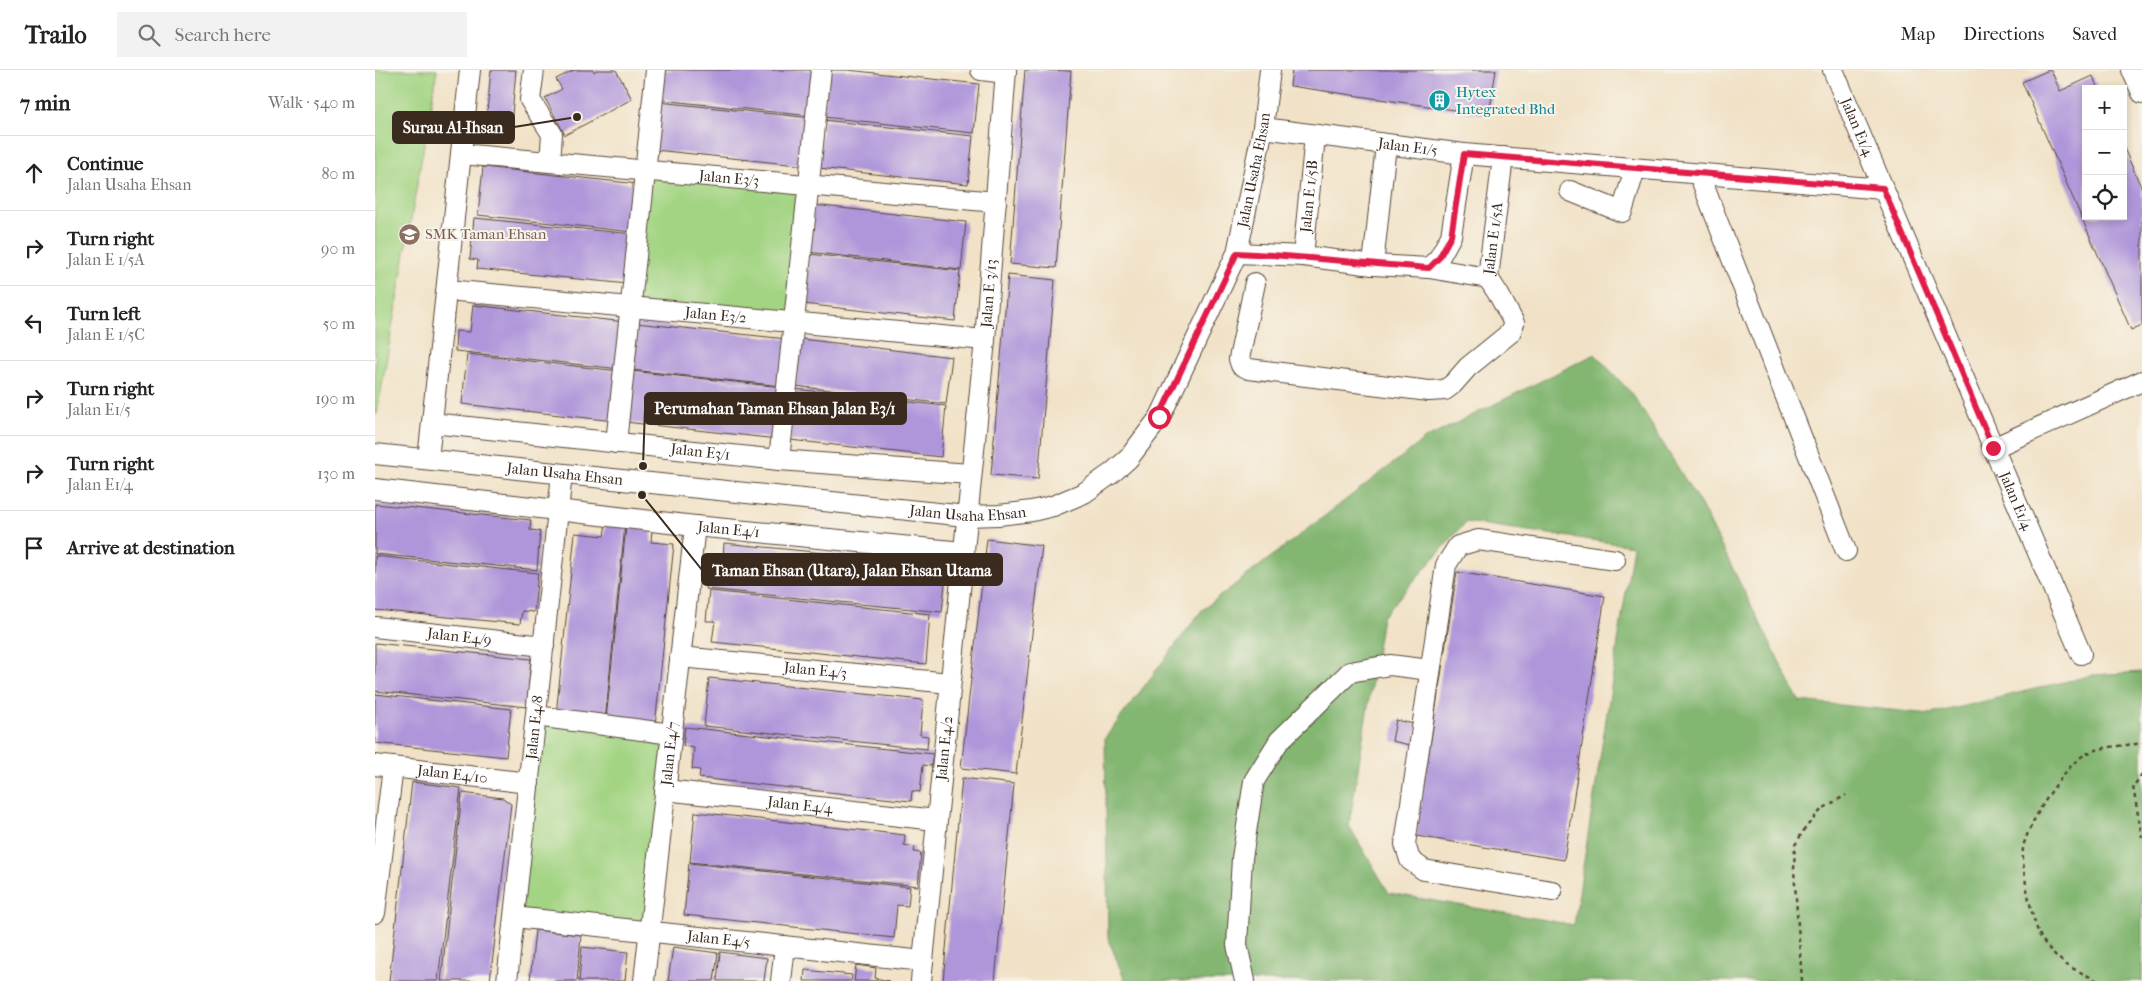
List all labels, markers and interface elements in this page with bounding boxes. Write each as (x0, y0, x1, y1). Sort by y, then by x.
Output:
search box (117, 12, 467, 57)
text: Trailo (25, 21, 87, 49)
icon: search (135, 21, 163, 49)
text: Search here (175, 24, 271, 46)
text: Map (1901, 24, 1935, 45)
text: Directions (1963, 24, 2044, 45)
text: Saved (2072, 24, 2117, 45)
place label: Hytex Integrated Bhd (1456, 83, 1556, 118)
map controls (2082, 85, 2127, 220)
button: + (2082, 85, 2127, 130)
building icon: Hytex Integrated Bhd (1428, 89, 1452, 113)
text: 7 min (20, 91, 71, 115)
text: Walk · 540 m (268, 93, 355, 112)
street label: Jalan E1/4 (1836, 94, 1878, 160)
street label: Jalan Usaha Ehsan (1233, 111, 1274, 230)
callout: Surau Al-Ihsan (393, 112, 514, 143)
text: Surau Al-Ihsan (403, 118, 504, 137)
button: − (2082, 130, 2127, 175)
street label: Jalan E1/5 (1376, 134, 1439, 160)
text: Continue (67, 153, 143, 175)
icon: ahead (20, 159, 48, 187)
street label: Jalan E 1/5B (1296, 159, 1322, 234)
text: 80 m (321, 164, 355, 183)
street label: Jalan E3/3 (697, 166, 760, 190)
text: Jalan Usaha Ehsan (67, 175, 192, 194)
button: locate (2082, 175, 2127, 220)
street label: Jalan E 1/5A (1479, 201, 1506, 277)
school or university icon: SMK Taman Ehsan (397, 222, 421, 246)
place label: SMK Taman Ehsan (425, 225, 547, 243)
text: Turn right (67, 228, 154, 250)
icon: right (20, 234, 48, 262)
text: 90 m (321, 239, 355, 258)
text: Jalan E 1/5A (67, 250, 145, 269)
street label: Jalan E 3/13 (977, 258, 1000, 329)
text: Turn left (67, 303, 141, 325)
street label: Jalan E3/2 (683, 303, 748, 327)
icon: left (20, 309, 48, 337)
text: 50 m (323, 314, 355, 333)
text: Jalan E 1/5C (67, 325, 145, 344)
text: Turn right (67, 378, 154, 400)
icon: right (20, 384, 48, 412)
text: 190 m (315, 389, 355, 408)
callout: Perumahan Taman Ehsan Jalan E3/1 (645, 393, 906, 424)
text: Perumahan Taman Ehsan Jalan E3/1 (654, 399, 896, 419)
text: Jalan E1/5 (67, 400, 131, 419)
route start (1148, 406, 1171, 429)
route end (1982, 437, 2005, 460)
street label: Jalan E3/1 (669, 439, 731, 464)
text: Turn right (67, 453, 154, 475)
icon: right (20, 459, 48, 487)
street label: Jalan Usaha Ehsan (505, 459, 624, 489)
text: 130 m (317, 464, 355, 483)
street label: Jalan E1/4 (1995, 468, 2037, 534)
text: Jalan E1/4 (67, 475, 133, 494)
street label: Jalan Usaha Ehsan (908, 501, 1027, 525)
street label: Jalan E4/1 (696, 517, 761, 541)
icon: arrive (20, 534, 48, 562)
text: Arrive at destination (67, 537, 235, 559)
callout: Taman Ehsan (Utara), Jalan Ehsan Utama (702, 554, 1002, 585)
text: Taman Ehsan (Utara), Jalan Ehsan Utama (711, 561, 992, 581)
street label: Jalan E4/9 (425, 624, 493, 649)
street label: Jalan E4/3 (782, 658, 848, 682)
street label: Jalan E4/8 (522, 694, 547, 762)
street label: Jalan E4/2 (932, 715, 956, 782)
street label: Jalan E4/7 (657, 721, 682, 787)
street label: Jalan E4/10 (415, 761, 489, 787)
street label: Jalan E4/4 (766, 792, 835, 818)
street label: Jalan E4/5 (685, 927, 751, 951)

